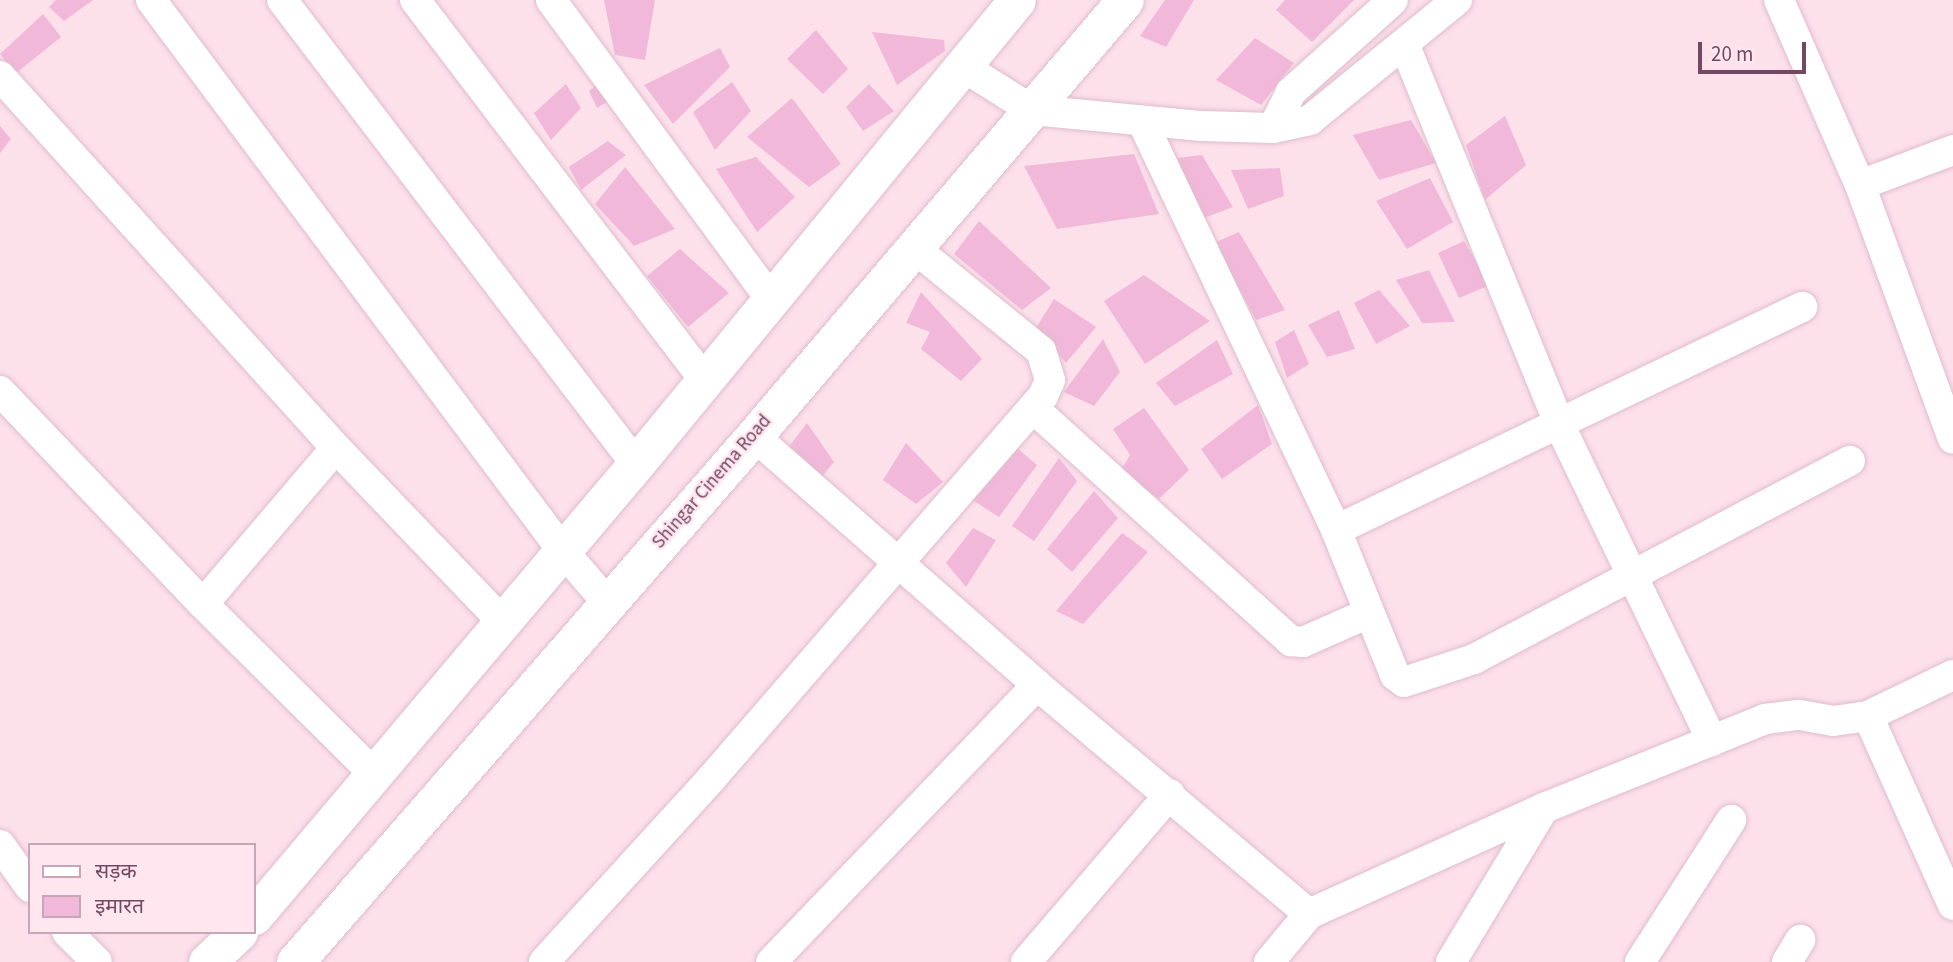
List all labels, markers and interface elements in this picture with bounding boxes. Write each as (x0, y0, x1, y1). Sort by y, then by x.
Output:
scale bar (1701, 28, 1810, 72)
text: 20 m (1711, 39, 1753, 69)
street label: Shingar Cinema Road (648, 410, 776, 554)
legend (28, 843, 256, 934)
text: सड़क (95, 856, 137, 886)
text: इमारत (95, 891, 144, 921)

